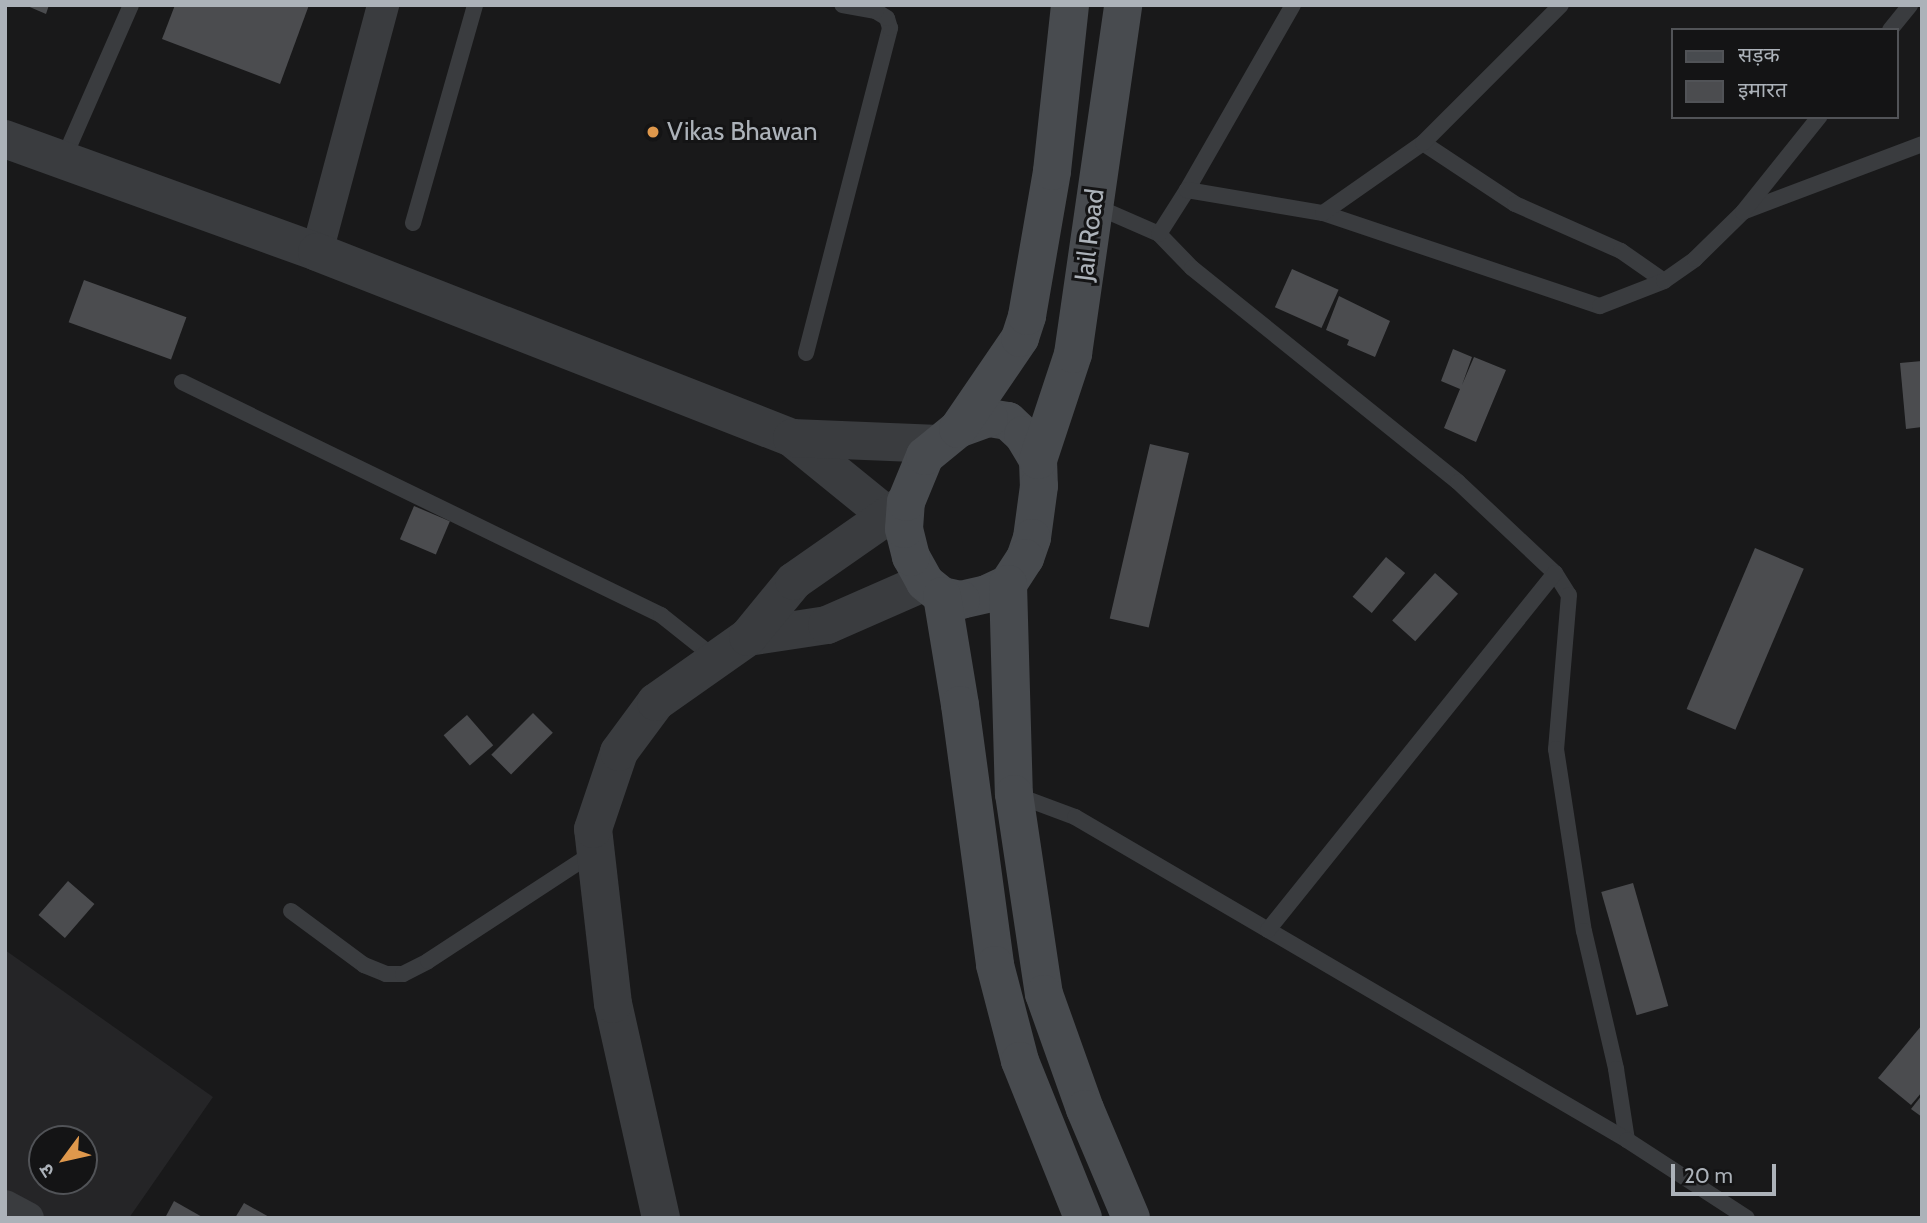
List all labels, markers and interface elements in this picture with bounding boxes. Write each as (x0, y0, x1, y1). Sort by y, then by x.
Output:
legend (1672, 28, 1899, 119)
text: सड़क (1738, 42, 1780, 67)
text: इमारत (1738, 77, 1787, 102)
place label: Vikas Bhawan (667, 116, 817, 148)
marker: Vikas Bhawan (645, 124, 661, 140)
street label: Jail Road (1069, 187, 1111, 283)
north arrow (28, 1125, 98, 1195)
scale bar (1675, 1150, 1780, 1194)
text: उ (34, 1160, 59, 1182)
text: 20 m (1684, 1163, 1733, 1188)

